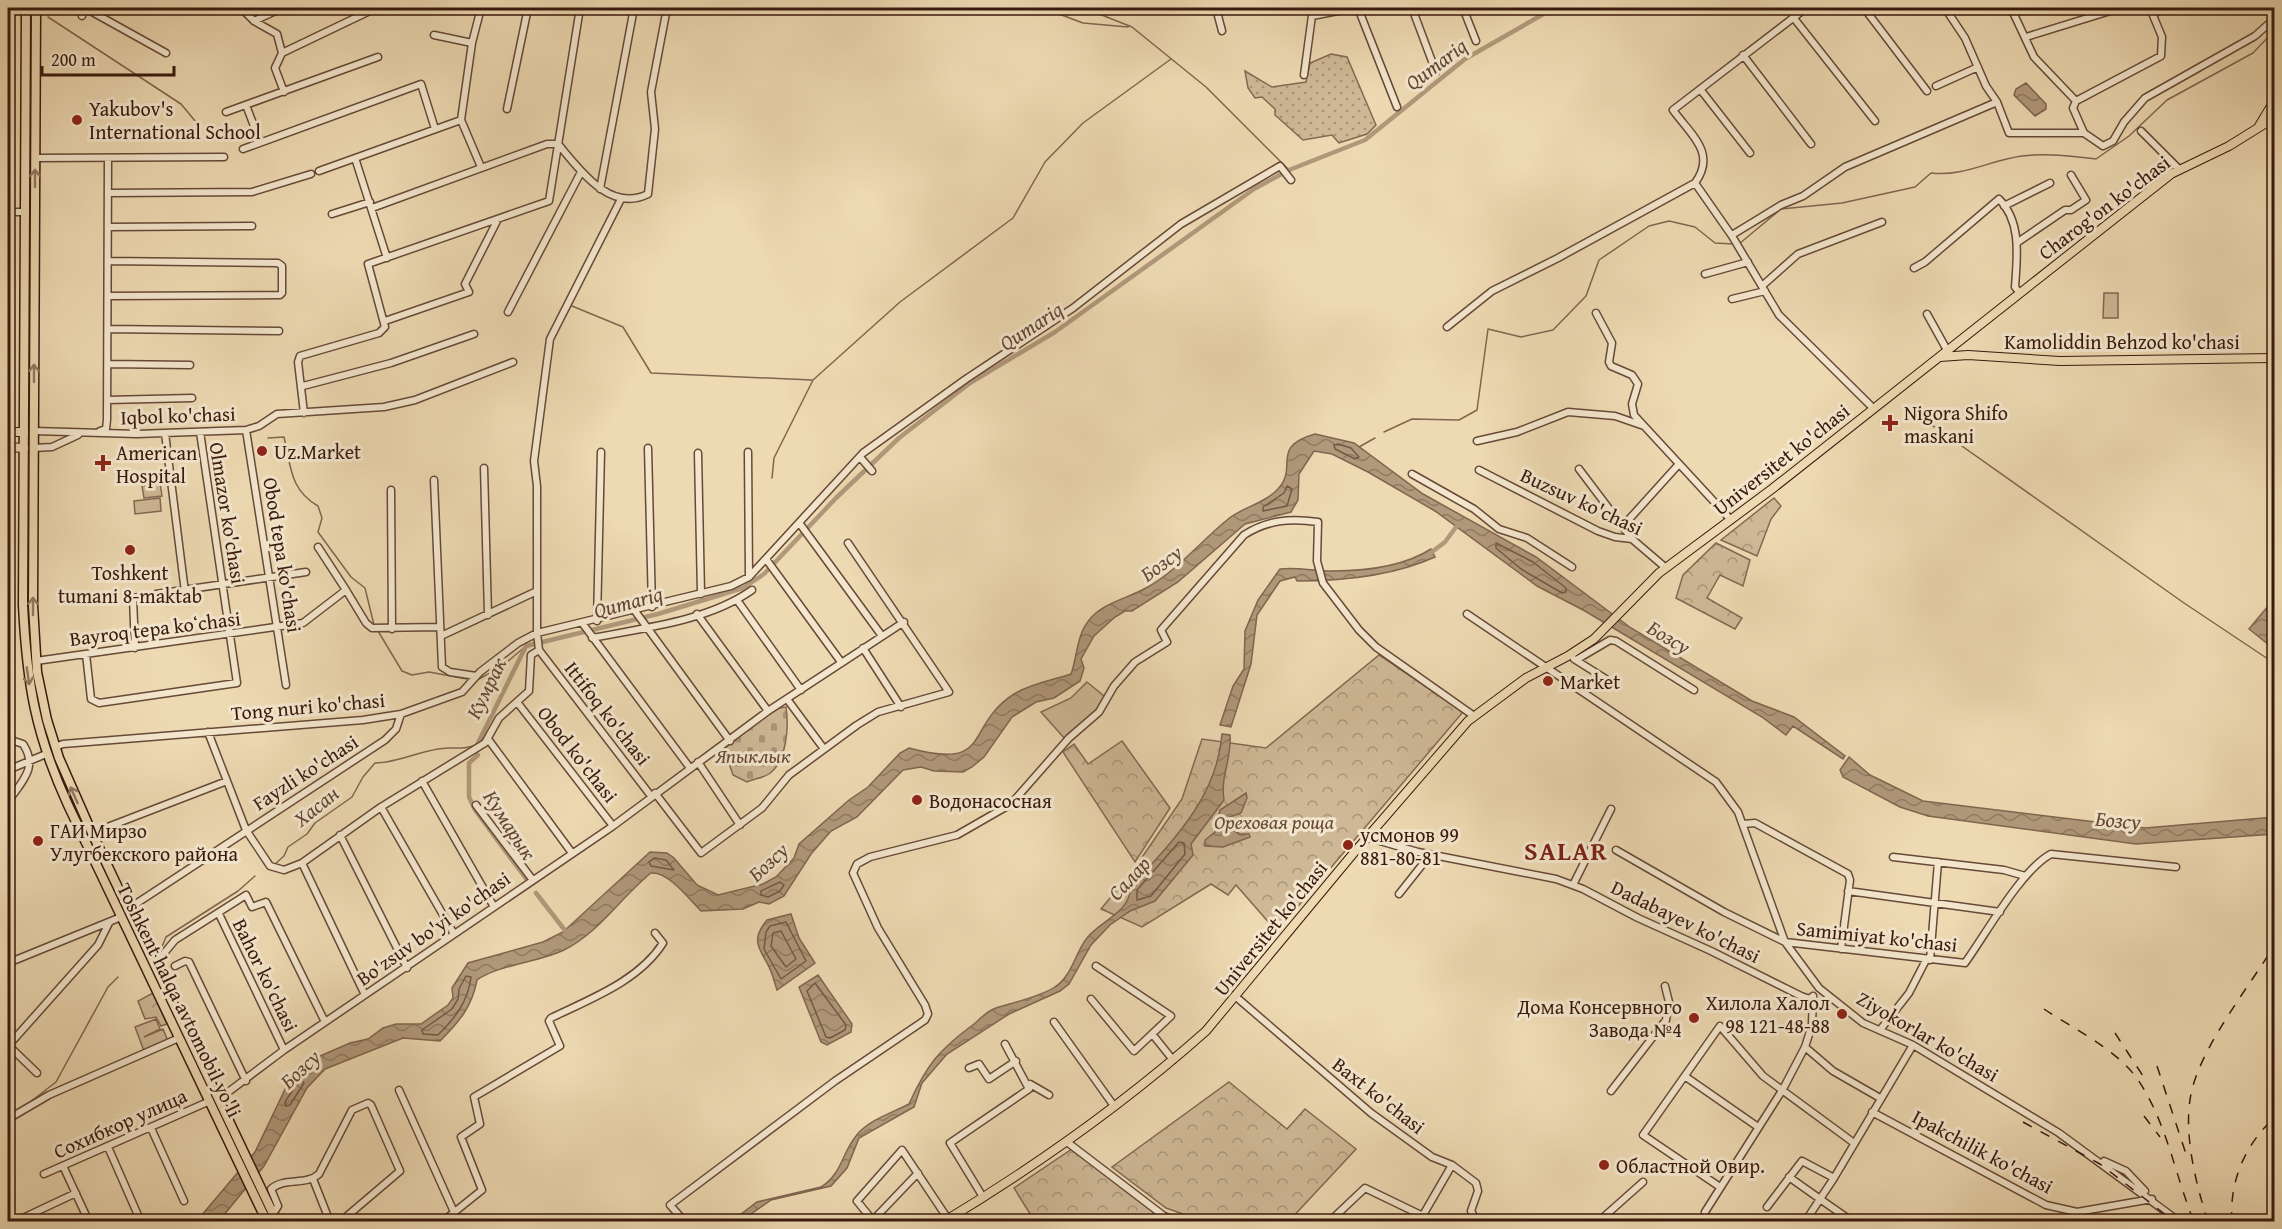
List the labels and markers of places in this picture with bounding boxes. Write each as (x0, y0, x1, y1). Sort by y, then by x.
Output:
place label: Yakubov's International School (89, 94, 261, 146)
marker: Yakubov's International School (70, 113, 84, 127)
place label: Nigora Shifo maskani (1904, 398, 2008, 450)
marker: Nigora Shifo maskani (1881, 414, 1899, 432)
place label: Uz.Market (274, 437, 361, 466)
place label: American Hospital (116, 438, 197, 490)
marker: Uz.Market (255, 444, 269, 458)
marker: American Hospital (94, 454, 112, 472)
marker: Toshkent tumani 8-maktab (123, 543, 137, 557)
place label: Toshkent tumani 8-maktab (58, 558, 202, 610)
place label: Market (1560, 667, 1620, 696)
marker: Market (1541, 674, 1555, 688)
place label: Водонасосная (929, 786, 1052, 815)
marker: Водонасосная (910, 793, 924, 807)
place label: ГАИ Мирзо Улугбекского района (50, 816, 239, 868)
place label: усмонов 99 881-80-81 (1359, 820, 1459, 872)
marker: ГАИ Мирзо Улугбекского района (31, 834, 45, 848)
marker: усмонов 99 881-80-81 (1341, 838, 1355, 852)
place label: Хилола Халол 98 121-48-88 (1705, 988, 1830, 1040)
place label: Дома Консервного Завода №4 (1516, 992, 1682, 1044)
marker: Хилола Халол 98 121-48-88 (1835, 1007, 1849, 1021)
marker: Дома Консервного Завода №4 (1687, 1011, 1701, 1025)
place label: Областной Овир. (1616, 1151, 1765, 1180)
marker: Областной Овир. (1597, 1158, 1611, 1172)

